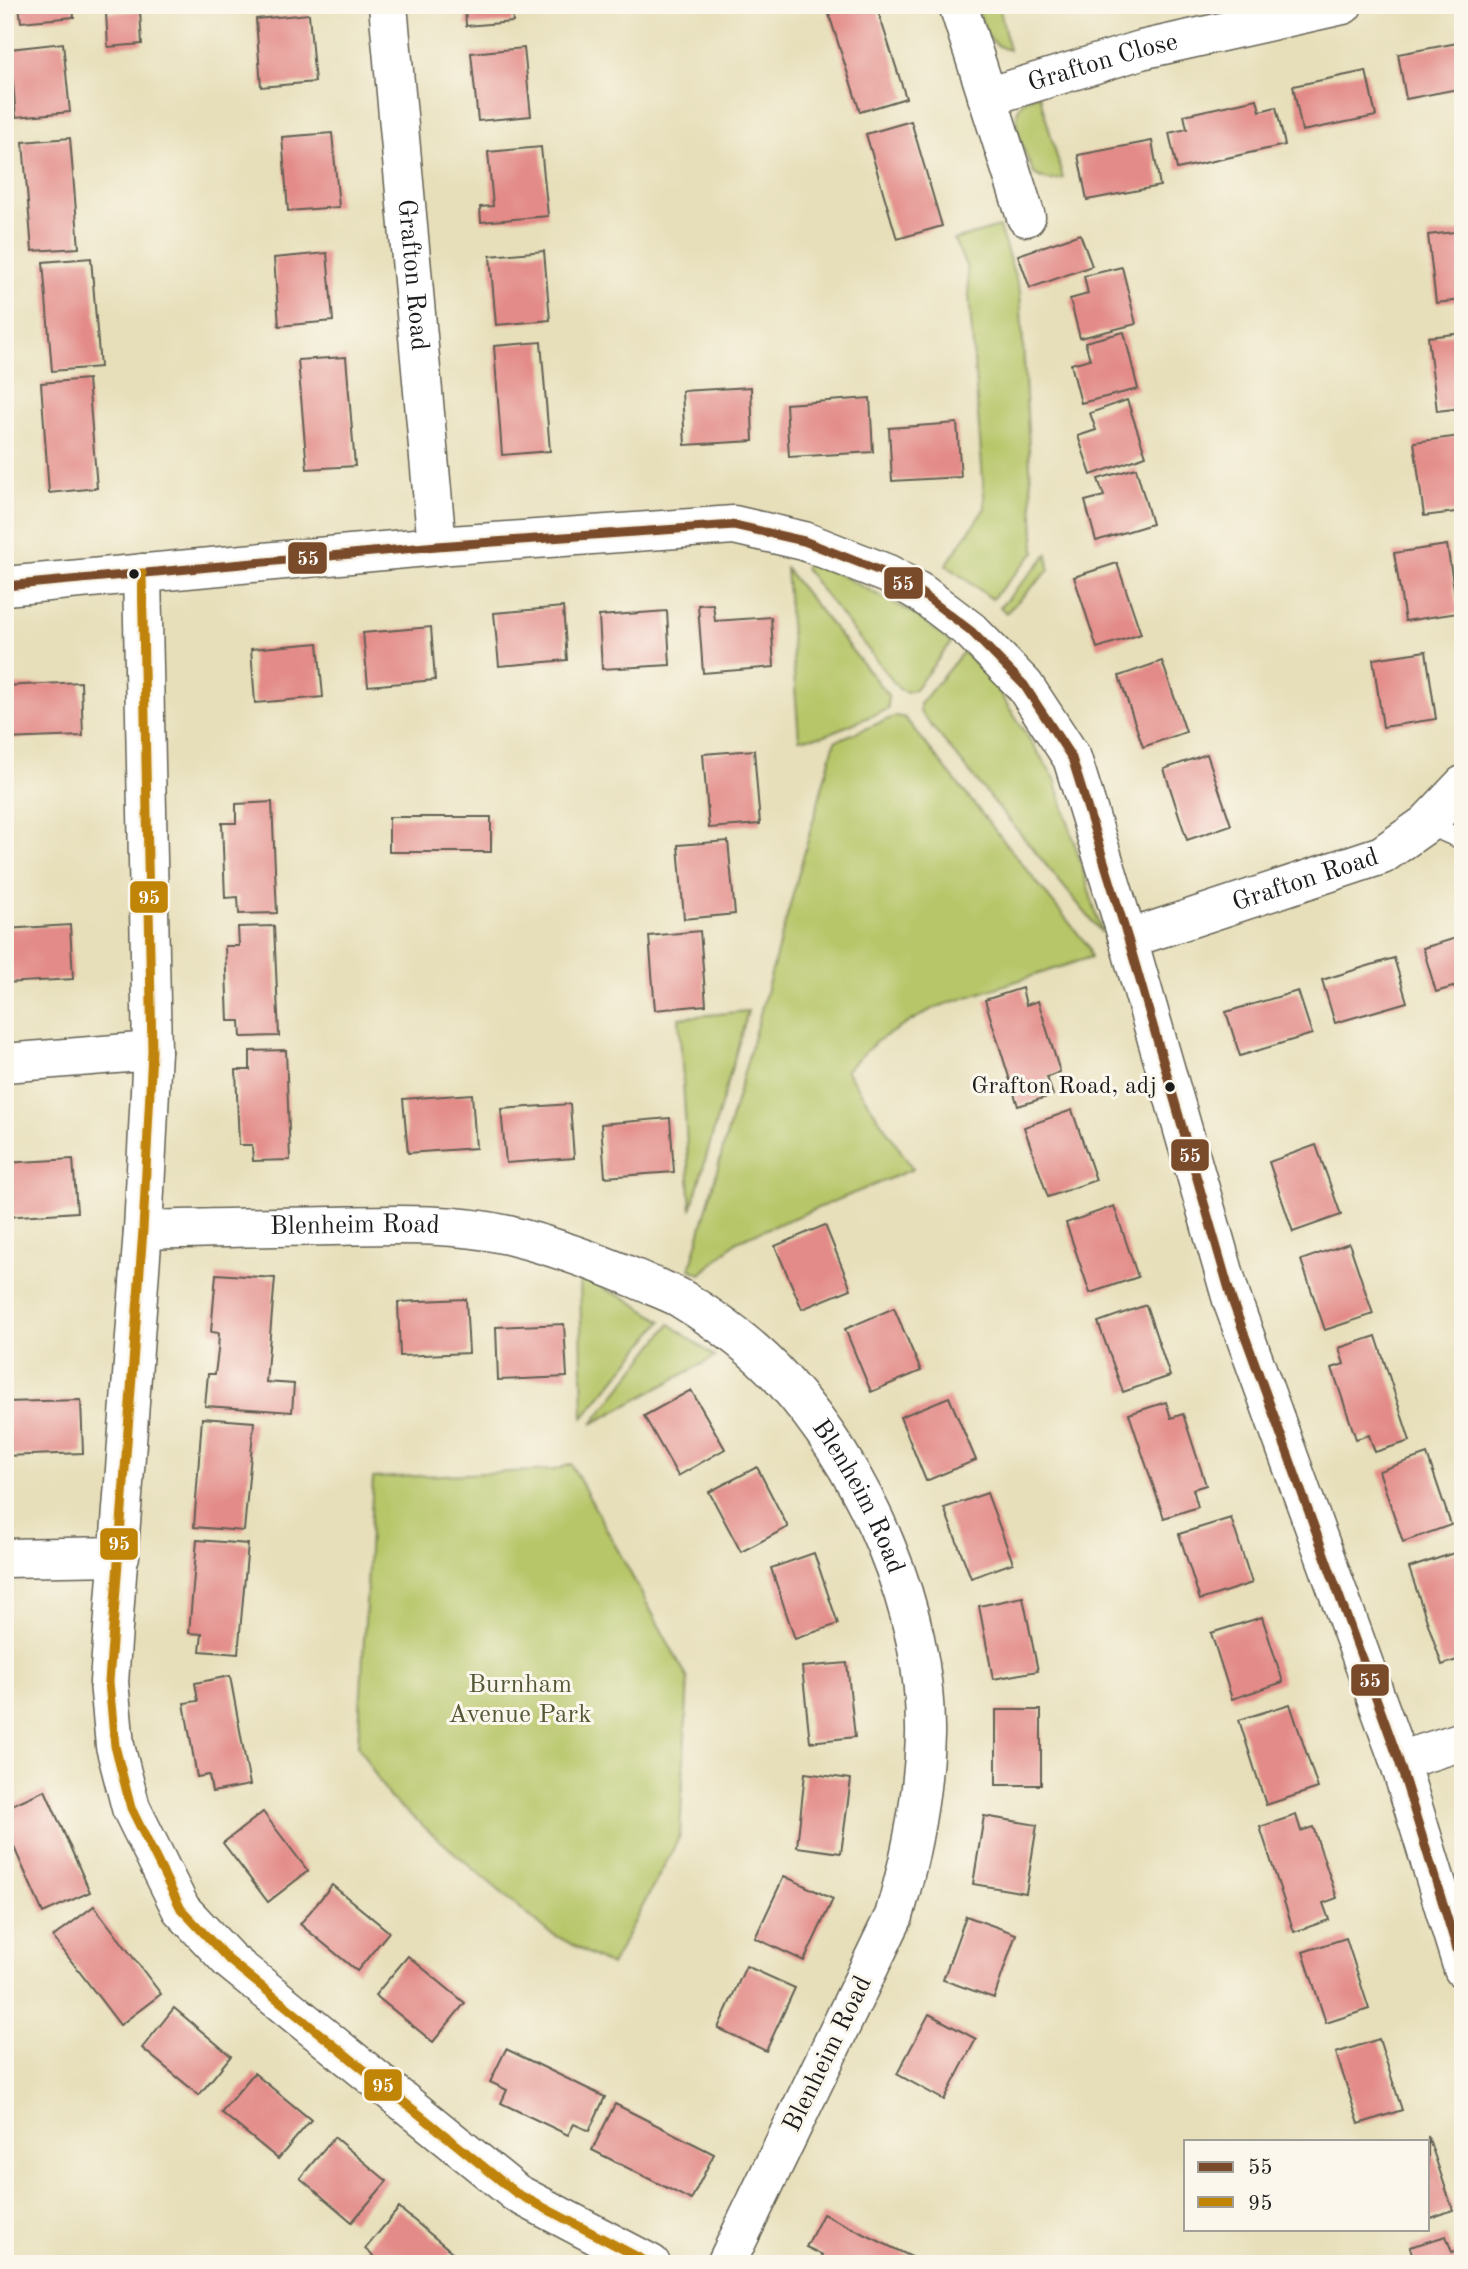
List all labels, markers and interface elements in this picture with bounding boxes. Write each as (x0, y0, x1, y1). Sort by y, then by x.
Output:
street label: Grafton Close (1025, 29, 1180, 97)
street label: Grafton Road (393, 198, 432, 352)
line badge: 55 (287, 541, 328, 575)
text: 55 (297, 551, 319, 570)
line badge: 55 (883, 566, 924, 600)
unlabelled marker (127, 567, 141, 581)
text: 55 (892, 576, 914, 595)
street label: Grafton Road (1229, 844, 1382, 917)
line badge: 95 (129, 880, 169, 914)
text: 95 (138, 890, 160, 909)
place label: Grafton Road, adj (971, 1075, 1157, 1099)
marker: Grafton Road, adj (1163, 1080, 1177, 1094)
line badge: 55 (1170, 1138, 1210, 1172)
text: 55 (1179, 1148, 1201, 1167)
street label: Blenheim Road (270, 1212, 441, 1240)
street label: Blenheim Road (807, 1415, 908, 1577)
line badge: 95 (99, 1527, 139, 1561)
text: 95 (108, 1536, 130, 1555)
line badge: 55 (1350, 1663, 1390, 1697)
park label: Burnham Avenue Park (448, 1672, 592, 1728)
text: 55 (1359, 1673, 1381, 1692)
street label: Blenheim Road (779, 1972, 877, 2136)
line badge: 95 (363, 2068, 403, 2102)
text: 95 (372, 2078, 394, 2097)
legend (1184, 2140, 1430, 2230)
text: 55 (1248, 2158, 1272, 2179)
text: 95 (1248, 2194, 1272, 2215)

